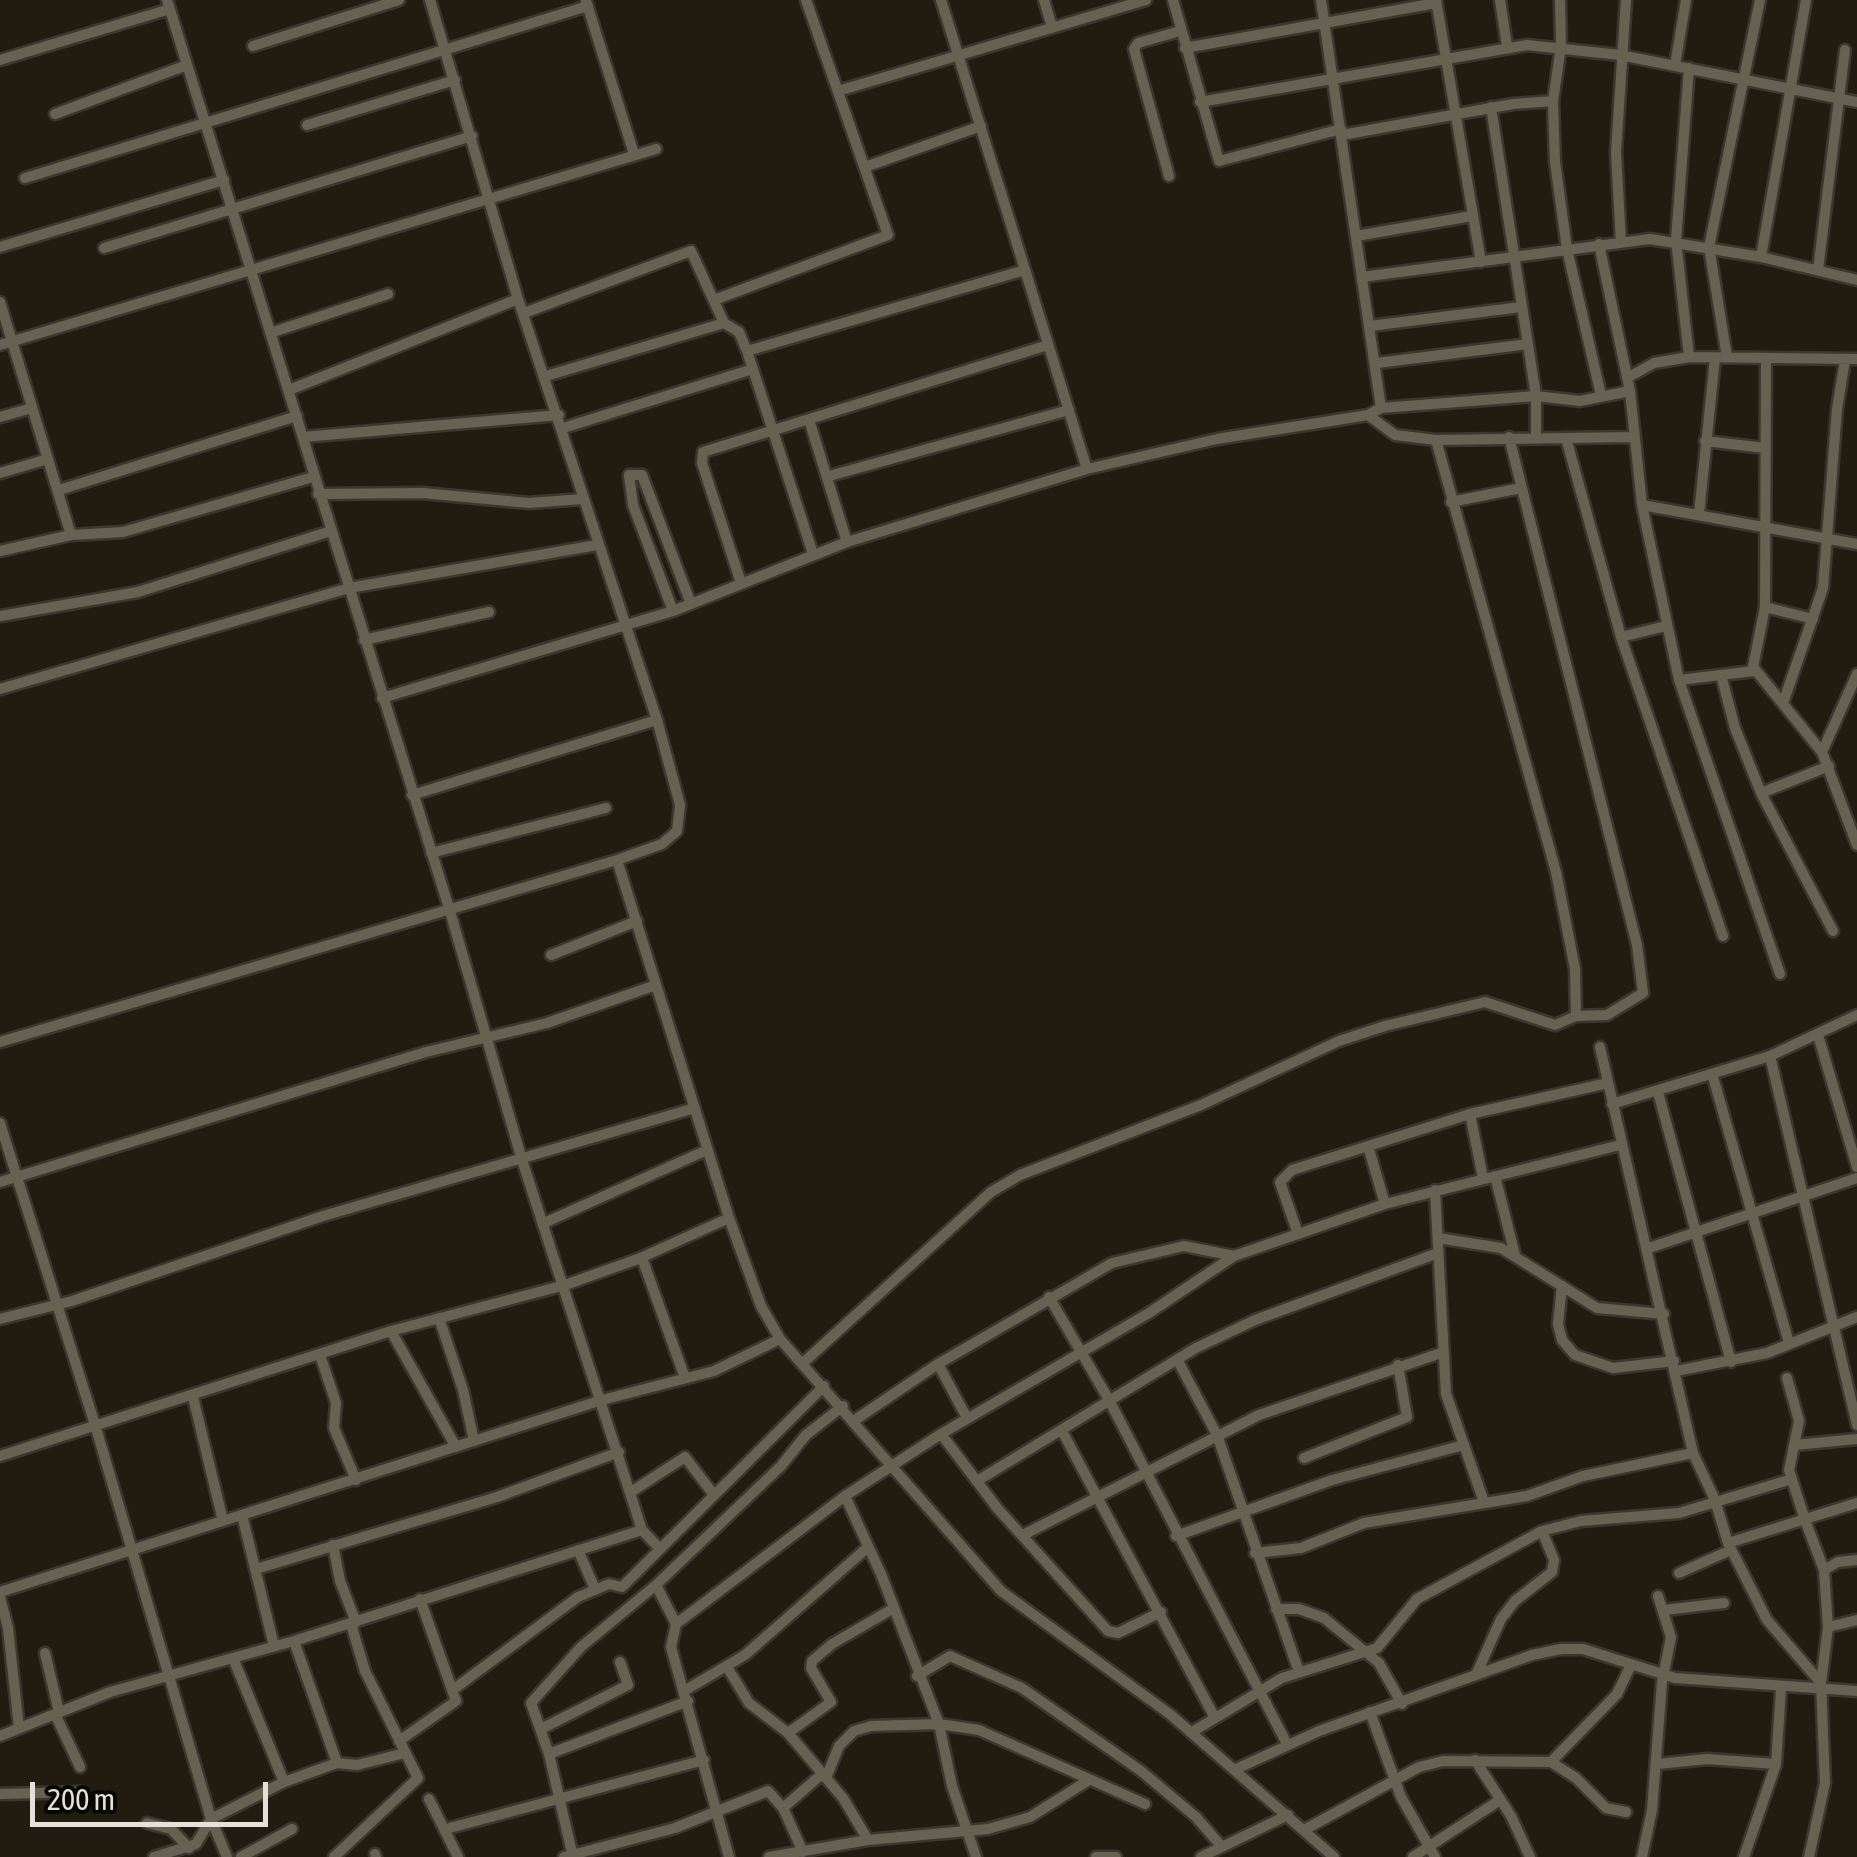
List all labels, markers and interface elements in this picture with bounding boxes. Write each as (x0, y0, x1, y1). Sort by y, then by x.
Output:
scale bar (35, 1762, 272, 1824)
text: 200 m (47, 1782, 115, 1816)

